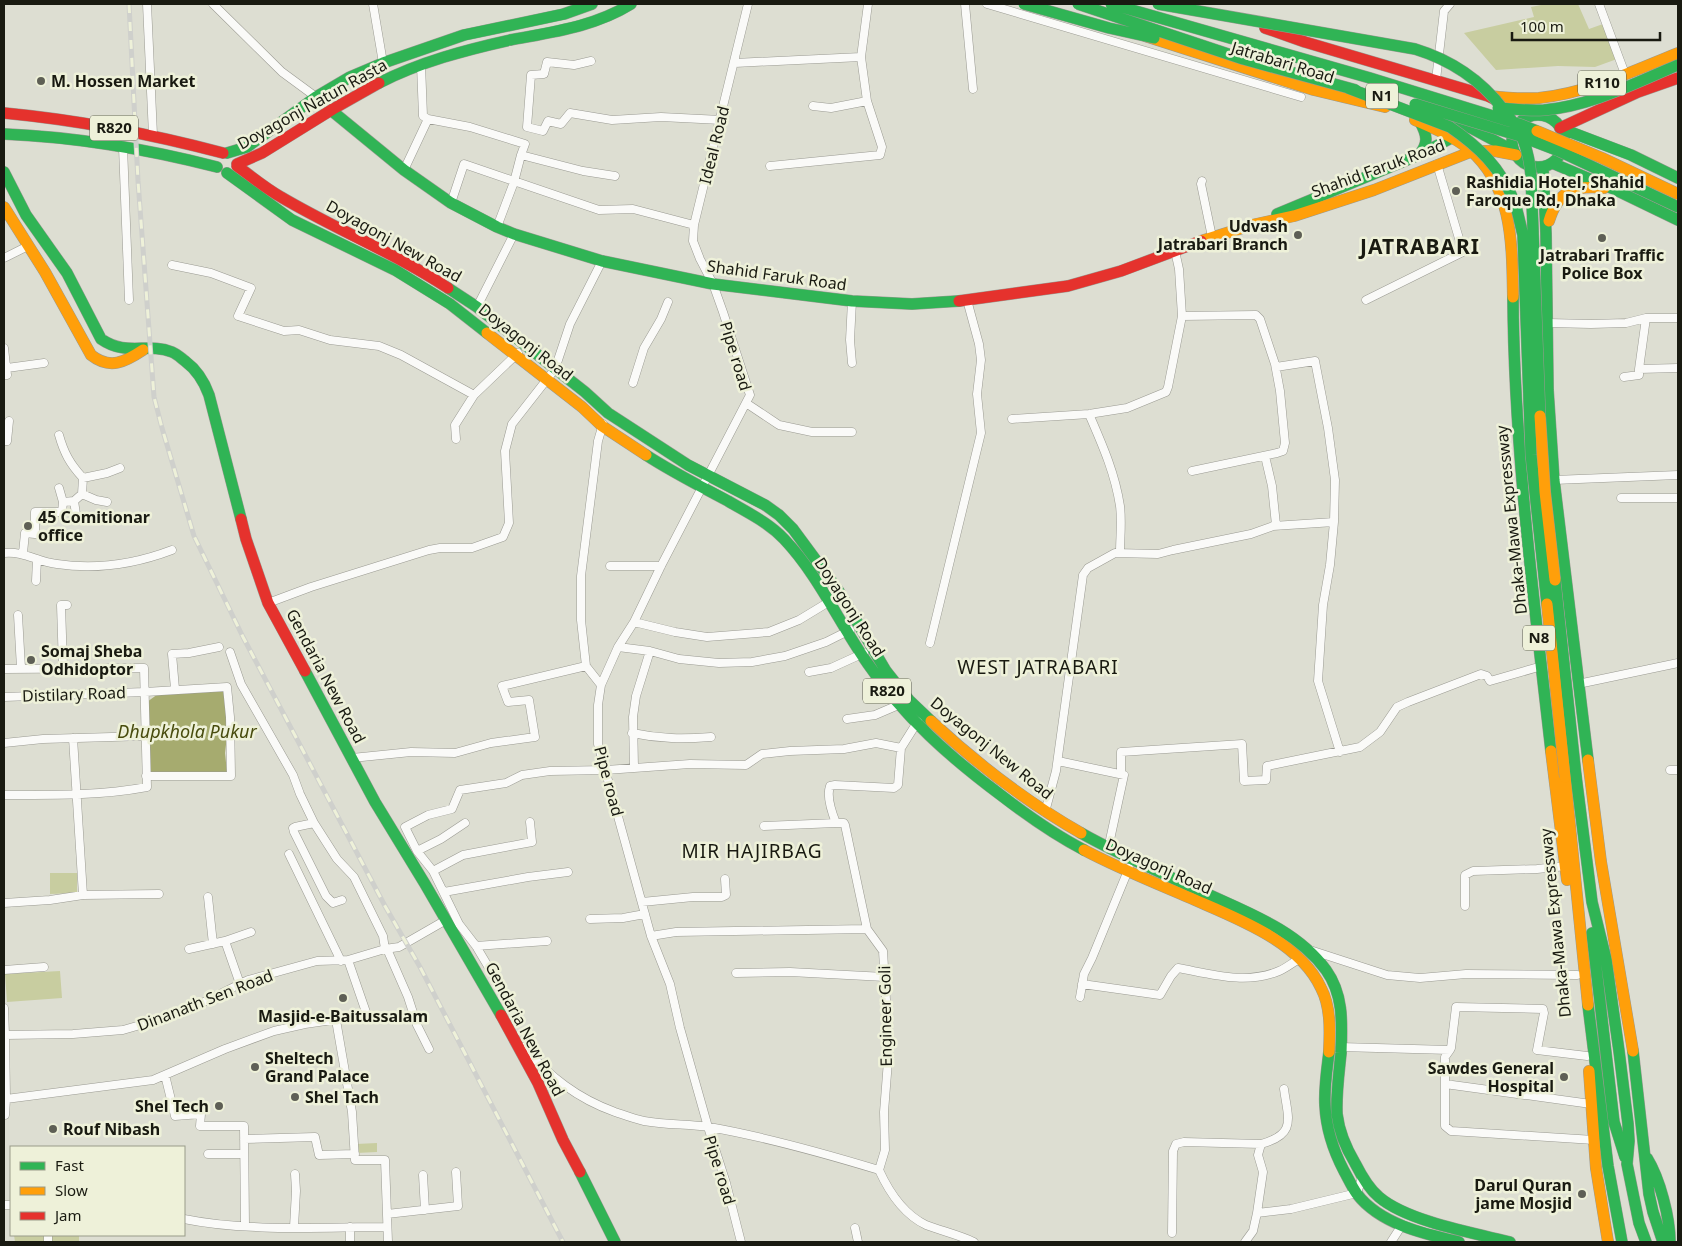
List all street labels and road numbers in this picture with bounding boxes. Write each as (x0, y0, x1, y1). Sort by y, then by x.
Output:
street label: Jatrabari Road (1227, 35, 1337, 88)
street label: Doyagonj Natun Rasta (233, 54, 391, 154)
road number: R110 (1578, 70, 1626, 96)
road number: N1 (1366, 84, 1398, 108)
street label: Ideal Road (694, 104, 734, 186)
road number: R820 (90, 116, 138, 140)
street label: Shahid Faruk Road (1308, 134, 1448, 202)
street label: Doyagonj New Road (322, 195, 466, 287)
street label: Shahid Faruk Road (706, 254, 848, 296)
street label: Doyagonj Road (474, 298, 578, 386)
street label: Pipe road (715, 319, 757, 393)
street label: Dhaka-Mawa Expressway (1490, 424, 1532, 616)
street label: Doyagonj Road (810, 553, 890, 661)
street label: Gendaria New Road (281, 605, 371, 747)
road number: N8 (1523, 626, 1555, 650)
road number: R820 (863, 678, 911, 704)
street label: Distilary Road (22, 681, 126, 707)
street label: Doyagonj New Road (926, 692, 1058, 804)
street label: Pipe road (589, 744, 629, 818)
street label: Dhaka-Mawa Expressway (1534, 827, 1576, 1019)
street label: Doyagonj Road (1102, 833, 1216, 899)
street label: Gendaria New Road (480, 958, 570, 1100)
street label: Dinanath Sen Road (134, 964, 276, 1036)
street label: Engineer Goli (873, 965, 897, 1067)
street label: Pipe road (699, 1133, 741, 1207)

